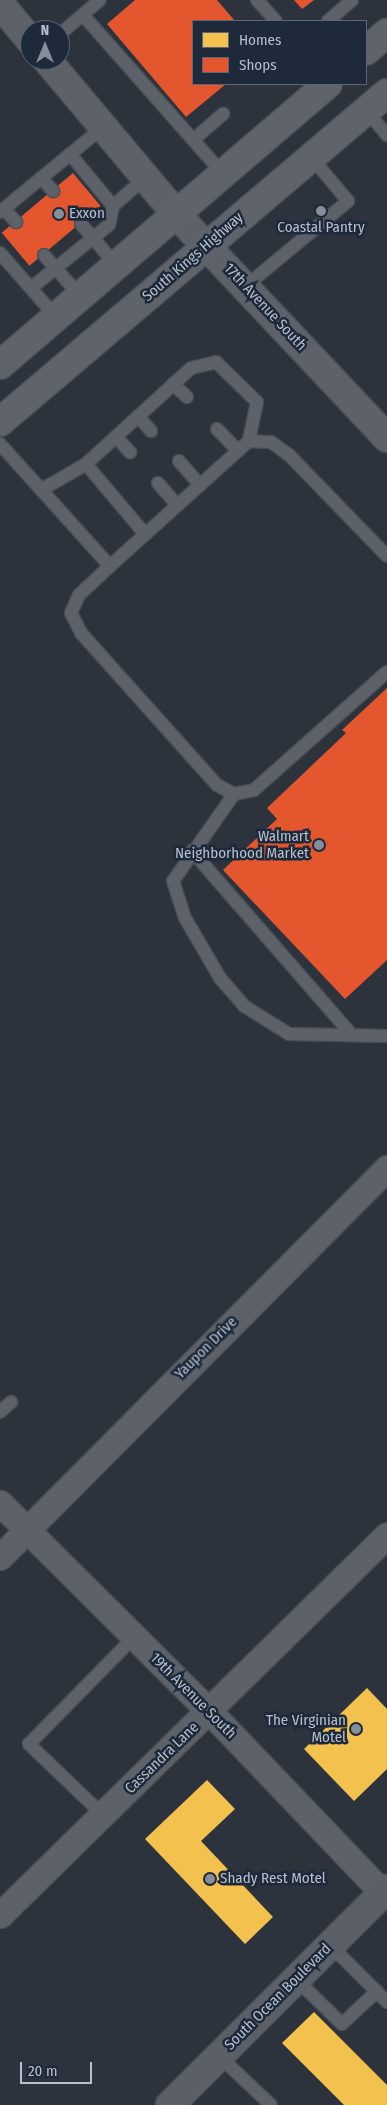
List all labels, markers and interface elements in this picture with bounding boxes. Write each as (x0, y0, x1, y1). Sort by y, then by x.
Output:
north arrow (20, 20, 70, 70)
legend (192, 20, 367, 85)
text: N (41, 22, 49, 39)
text: Homes (239, 31, 281, 49)
text: Shops (239, 56, 277, 74)
place label: Exxon (69, 205, 105, 223)
marker: Coastal Pantry (315, 205, 327, 217)
marker: Exxon (53, 208, 65, 220)
street label: South Kings Highway (139, 208, 247, 306)
place label: Coastal Pantry (277, 219, 365, 237)
street label: 17th Avenue South (220, 260, 310, 354)
place label: Walmart Neighborhood Market (175, 827, 309, 862)
marker: Walmart Neighborhood Market (313, 839, 325, 851)
street label: Yaupon Drive (171, 1313, 241, 1383)
street label: 19th Avenue South (146, 1649, 240, 1743)
place label: The Virginian Motel (266, 1711, 346, 1746)
street label: Cassandra Lane (121, 1718, 203, 1798)
marker: The Virginian Motel (350, 1723, 362, 1735)
place label: Shady Rest Motel (220, 1870, 326, 1888)
marker: Shady Rest Motel (204, 1873, 216, 1885)
street label: South Ocean Boulevard (221, 1940, 335, 2054)
scale bar (22, 2052, 95, 2084)
text: 20 m (28, 2062, 58, 2080)

